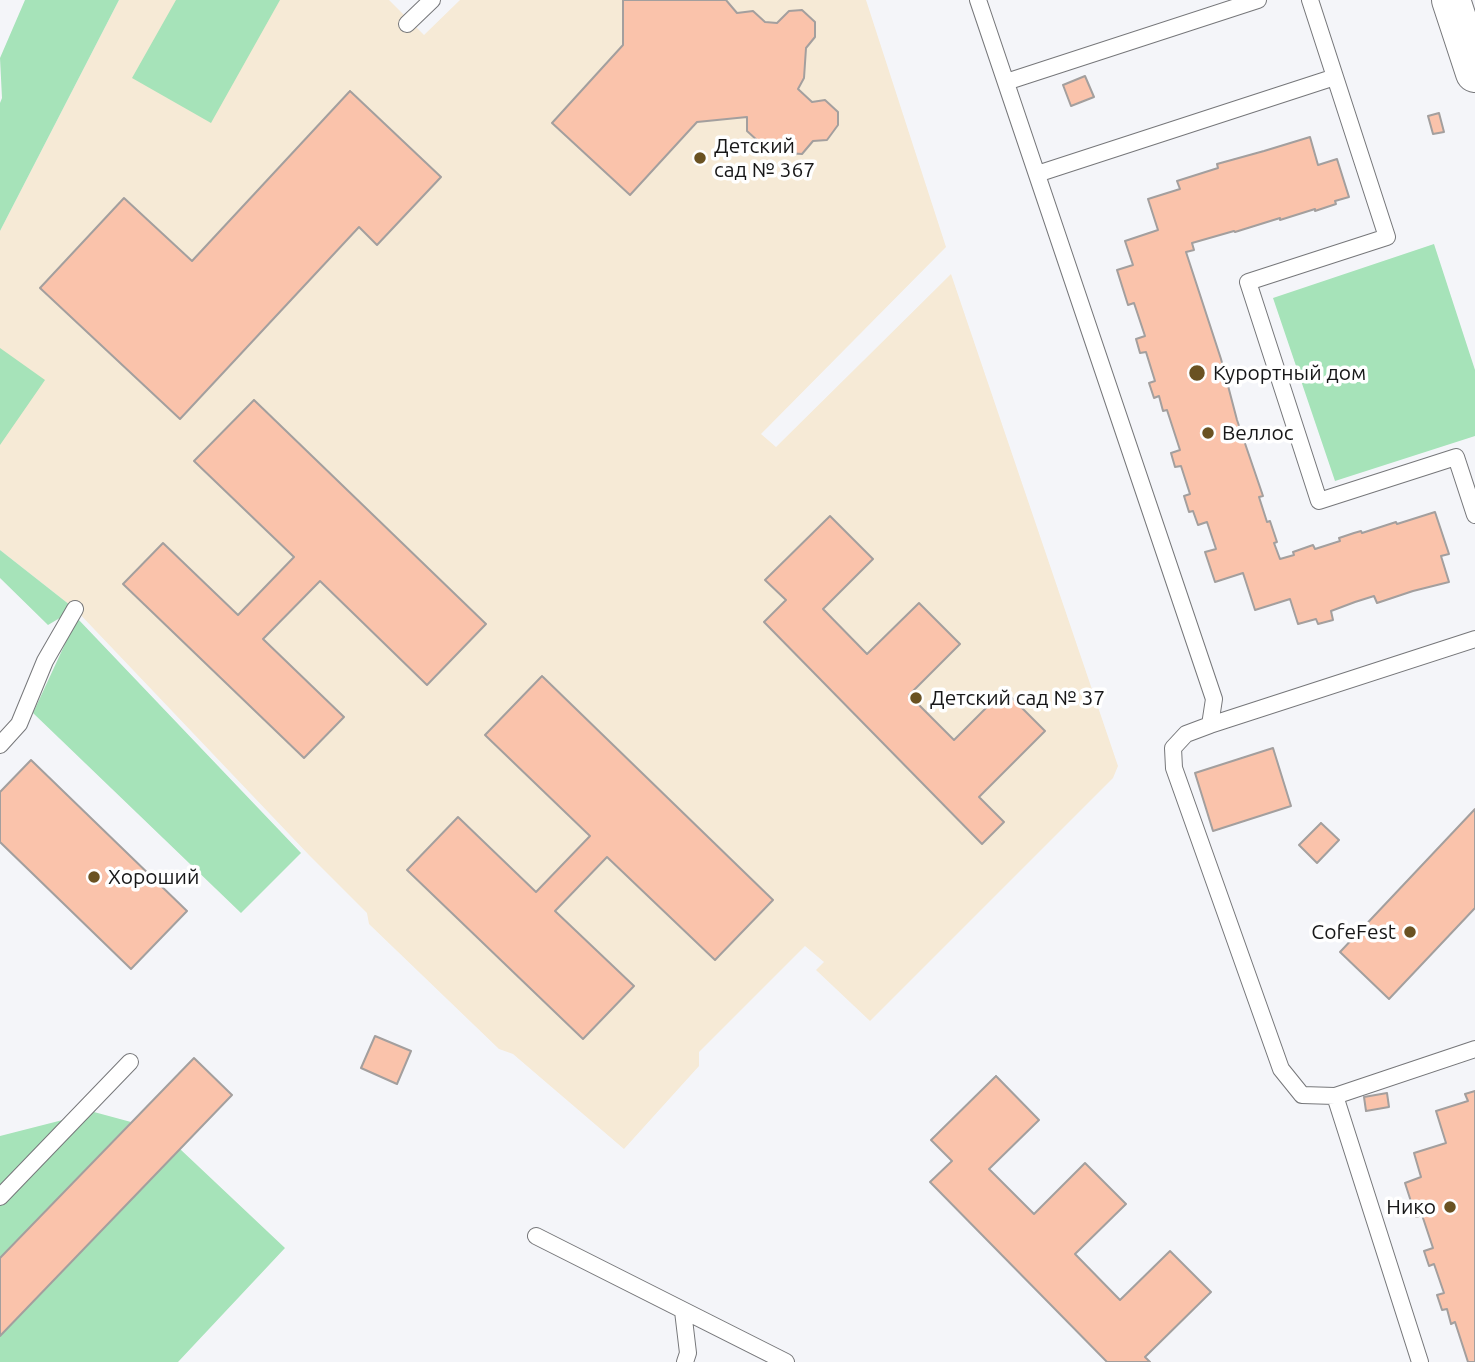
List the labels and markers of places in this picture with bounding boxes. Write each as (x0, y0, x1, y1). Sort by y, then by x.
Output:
place label: Детский сад № 367 (714, 133, 815, 183)
marker: Детский сад № 367 (692, 150, 708, 166)
place label: Курортный дом (1213, 360, 1366, 386)
marker: Курортный дом (1187, 363, 1207, 383)
place label: Веллос (1222, 420, 1294, 446)
marker: Веллос (1200, 425, 1216, 441)
place label: Детский сад № 37 (930, 685, 1105, 711)
marker: Детский сад № 37 (908, 690, 924, 706)
place label: Хороший (108, 864, 199, 890)
marker: Хороший (86, 869, 102, 885)
place label: CofeFest (1311, 919, 1396, 945)
marker: CofeFest (1402, 924, 1418, 940)
place label: Нико (1386, 1194, 1436, 1220)
marker: Нико (1442, 1199, 1458, 1215)

